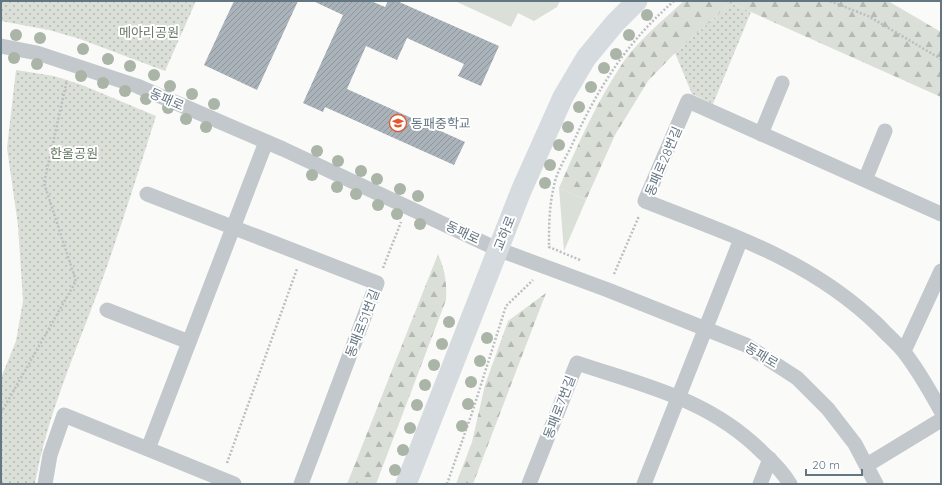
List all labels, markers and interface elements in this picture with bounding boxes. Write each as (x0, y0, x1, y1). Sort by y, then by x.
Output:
park label: 메아리공원 (119, 24, 179, 40)
street label: 동패로 (147, 85, 187, 113)
school or university icon: 동패중학교 (388, 113, 408, 133)
place label: 동패중학교 (411, 115, 471, 131)
street label: 동패로28번길 (641, 124, 685, 198)
park label: 한울공원 (50, 145, 98, 161)
street label: 교하로 (490, 213, 518, 253)
street label: 동패로 (443, 217, 483, 247)
street label: 동패로51번길 (342, 287, 382, 359)
street label: 동패로 (742, 339, 782, 371)
street label: 동패로7번길 (540, 373, 578, 441)
scale bar (806, 451, 862, 477)
text: 20 m (812, 457, 840, 472)

